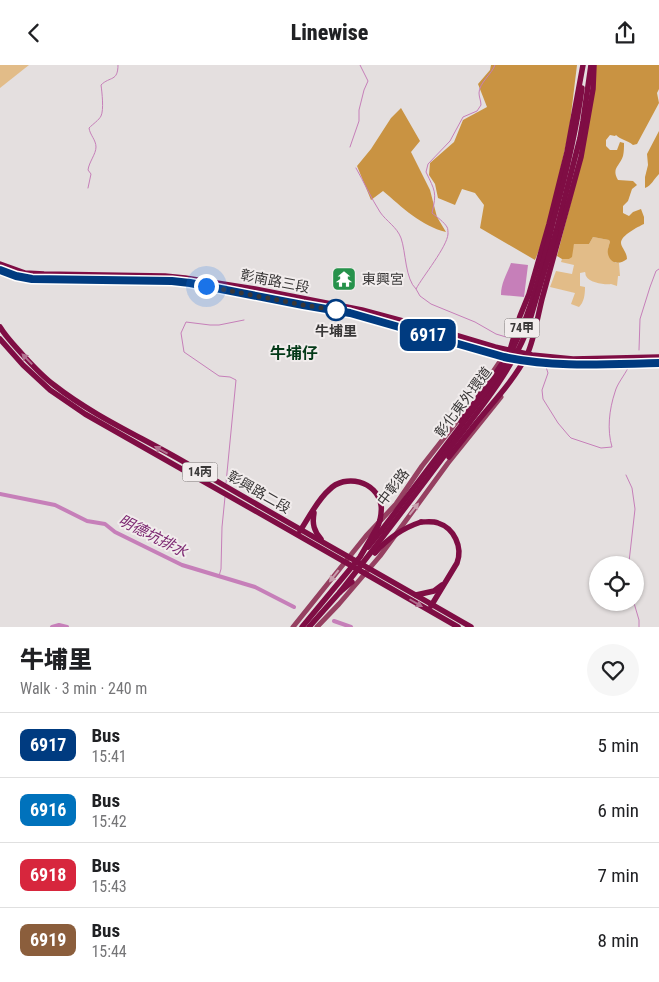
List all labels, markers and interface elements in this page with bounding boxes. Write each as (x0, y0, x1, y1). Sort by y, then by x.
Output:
icon: back (20, 19, 48, 47)
icon: share (611, 19, 639, 47)
text: Linewise (291, 20, 368, 45)
street label: 彰南路三段 (239, 266, 311, 296)
temple icon: 東興宮 (331, 266, 357, 292)
place label: 東興宮 (362, 271, 404, 287)
your location (194, 274, 219, 299)
marker: 牛埔里 (325, 299, 347, 321)
line badge: 6917 (393, 319, 463, 351)
road number: 74甲 (504, 319, 540, 337)
place label: 牛埔里 (315, 323, 357, 339)
text: 6917 (410, 324, 446, 345)
district label: 牛埔仔 (270, 344, 318, 363)
one-way arrow (21, 354, 33, 366)
street label: 彰化東外環道 (431, 364, 495, 440)
one-way arrow (155, 445, 168, 454)
road number: 14丙 (182, 463, 218, 482)
street label: 中彰路 (374, 465, 412, 509)
street label: 彰興路二段 (225, 468, 293, 516)
one-way arrow (409, 502, 420, 515)
water label: 明德坑排水 (115, 511, 191, 561)
map controls (589, 556, 644, 611)
button: locate (589, 556, 644, 611)
one-way arrow (328, 569, 339, 582)
one-way arrow (409, 598, 422, 607)
button: heart (587, 644, 639, 696)
text: 牛埔里 (20, 646, 92, 674)
text: Walk · 3 min · 240 m (20, 679, 147, 698)
text: Bus (91, 724, 120, 747)
text: 6917 (30, 734, 66, 755)
text: 5 min (597, 734, 639, 757)
text: 15:41 (91, 747, 127, 766)
text: Bus (91, 789, 120, 812)
text: 6916 (30, 799, 66, 820)
text: 6 min (597, 799, 639, 822)
text: 15:42 (91, 812, 127, 831)
text: Bus (91, 854, 120, 877)
text: 6918 (30, 864, 66, 885)
text: 7 min (597, 864, 639, 887)
text: 15:43 (91, 877, 127, 896)
text: Bus (91, 919, 120, 942)
text: 6919 (30, 929, 66, 950)
text: 8 min (597, 929, 639, 952)
text: 15:44 (91, 942, 127, 961)

